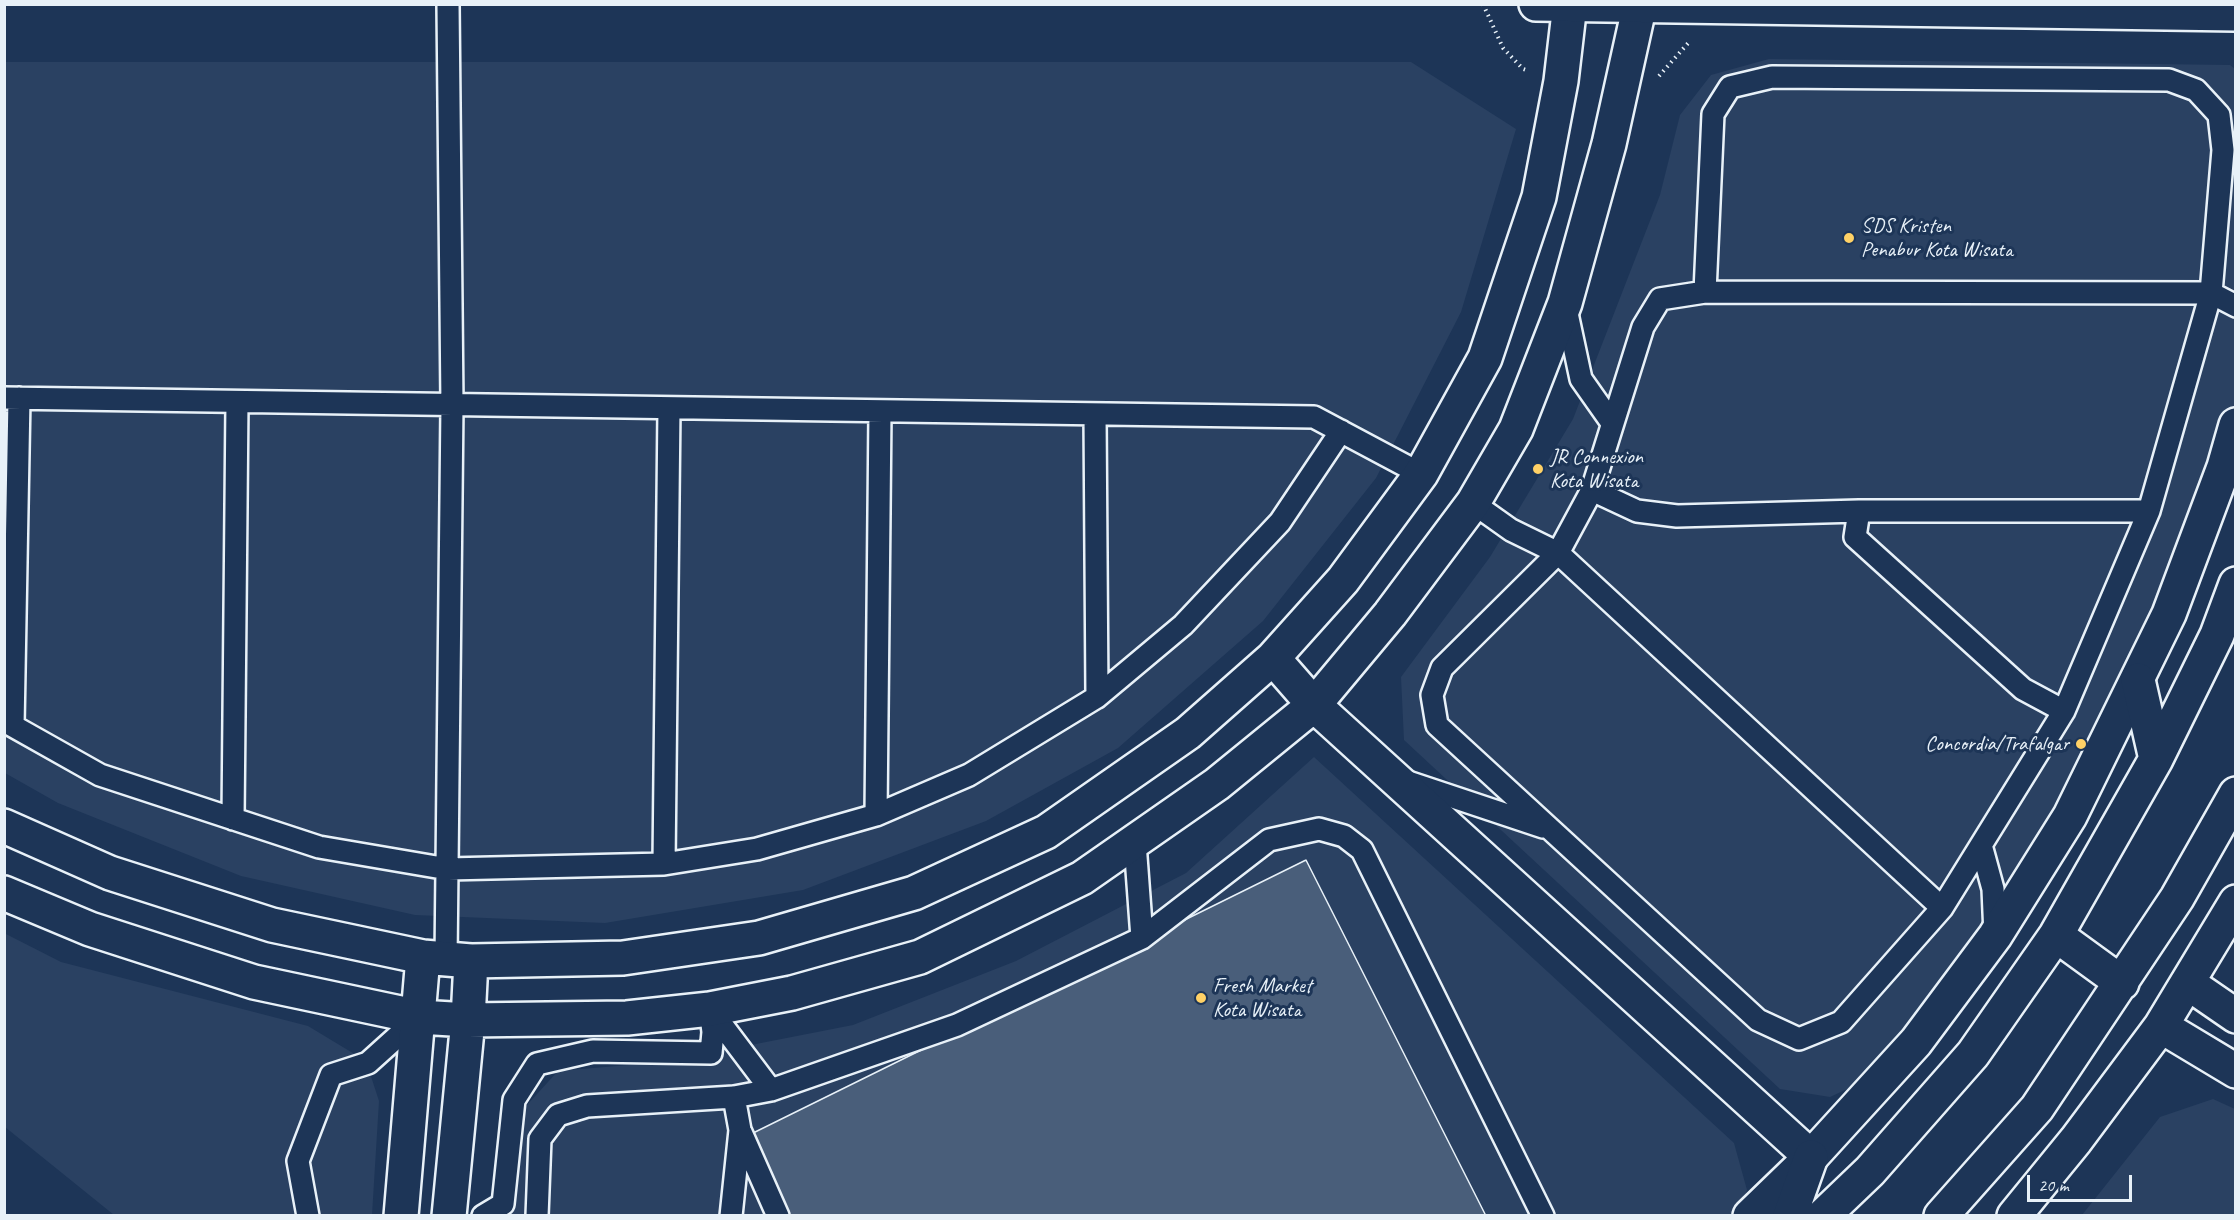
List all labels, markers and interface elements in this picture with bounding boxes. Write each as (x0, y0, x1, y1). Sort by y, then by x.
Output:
place label: SDS Kristen Penabur Kota Wisata (1861, 213, 2013, 263)
marker: SDS Kristen Penabur Kota Wisata (1842, 231, 1856, 245)
place label: JR Connexion Kota Wisata (1550, 444, 1643, 494)
marker: JR Connexion Kota Wisata (1531, 462, 1545, 476)
place label: Concordia/Trafalgar (1925, 731, 2069, 757)
marker: Concordia/Trafalgar (2074, 737, 2088, 751)
place label: Fresh Market Kota Wisata (1213, 973, 1312, 1023)
marker: Fresh Market Kota Wisata (1194, 991, 1208, 1005)
scale bar (2030, 1163, 2135, 1201)
text: 20 m (2038, 1174, 2069, 1196)

